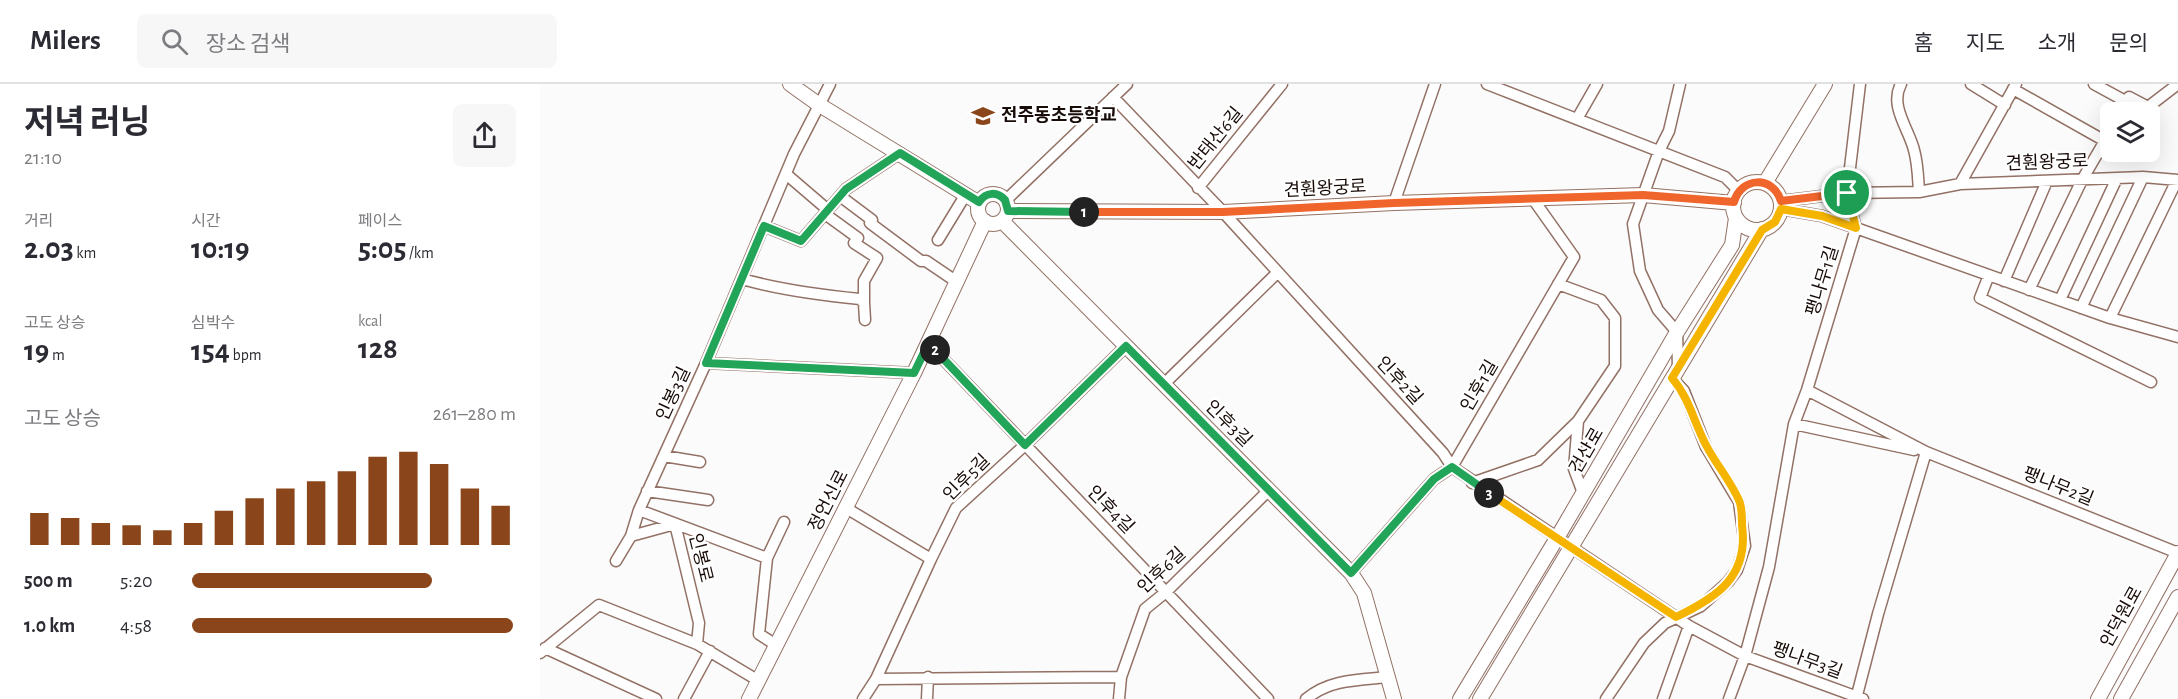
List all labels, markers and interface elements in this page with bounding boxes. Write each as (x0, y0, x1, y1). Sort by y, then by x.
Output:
search box (137, 14, 557, 68)
icon: search (158, 25, 191, 58)
text: Milers (30, 27, 101, 55)
text: 장소 검색 (206, 33, 290, 55)
text: 홈 (1914, 33, 1933, 54)
text: 지도 (1966, 33, 2005, 54)
text: 소개 (2038, 33, 2076, 54)
text: 문의 (2109, 33, 2148, 54)
map controls (2100, 102, 2160, 162)
button: layers (2100, 102, 2160, 162)
school or university icon: 전주동초등학교 (970, 103, 996, 129)
button: share (453, 104, 516, 167)
street label: 반태산6길 (1185, 104, 1247, 174)
place label: 전주동초등학교 (1001, 105, 1117, 125)
text: 저녁 러닝 (24, 107, 150, 140)
text: 21:10 (24, 148, 62, 168)
street label: 견훤왕궁로 (2005, 151, 2089, 173)
pin (1821, 167, 1872, 218)
street label: 견훤왕궁로 (1283, 176, 1367, 200)
icon: arrive (1830, 176, 1863, 209)
pin: 1 (1069, 197, 1099, 227)
text: 1 (1081, 204, 1087, 220)
text: 거리 (24, 213, 53, 229)
text: 시간 (191, 213, 220, 229)
text: 페이스 (358, 213, 402, 229)
text: 2.03 (24, 234, 74, 264)
text: 10:19 (191, 234, 250, 264)
text: 5:05 (358, 234, 406, 264)
street label: 팽나무1길 (1803, 243, 1842, 318)
text: km (74, 245, 96, 261)
text: /km (406, 245, 434, 261)
text: kcal (358, 313, 382, 329)
text: 고도 상승 (24, 315, 86, 331)
text: 심박수 (191, 315, 235, 331)
text: 128 (358, 334, 398, 364)
pin: 2 (920, 335, 950, 365)
text: 19 (24, 336, 49, 366)
text: 154 (191, 336, 230, 366)
text: 2 (931, 342, 939, 358)
text: m (49, 347, 65, 363)
text: bpm (230, 347, 262, 363)
street label: 인후2길 (1373, 353, 1426, 408)
street label: 인후1길 (1457, 357, 1502, 415)
street label: 인봉3길 (653, 364, 694, 424)
street label: 인후3길 (1201, 397, 1255, 451)
text: 261–280 m (433, 404, 516, 424)
text: 고도 상승 (24, 409, 101, 429)
street label: 건산로 (1566, 424, 1607, 477)
street label: 인후5길 (940, 451, 994, 505)
street label: 팽나무2길 (2020, 464, 2096, 509)
street label: 정언신로 (804, 466, 852, 535)
pin: 3 (1474, 478, 1504, 508)
street label: 인후4길 (1083, 482, 1137, 537)
text: 3 (1486, 485, 1492, 501)
street label: 인봉로 (685, 531, 716, 584)
street label: 인후6길 (1134, 544, 1189, 597)
text: 500 m (24, 571, 73, 591)
text: 5:20 (120, 571, 153, 591)
street label: 안덕원로 (2096, 583, 2146, 650)
text: 1.0 km (24, 616, 75, 636)
text: 4:58 (120, 616, 152, 636)
street label: 팽나무3길 (1769, 639, 1845, 682)

